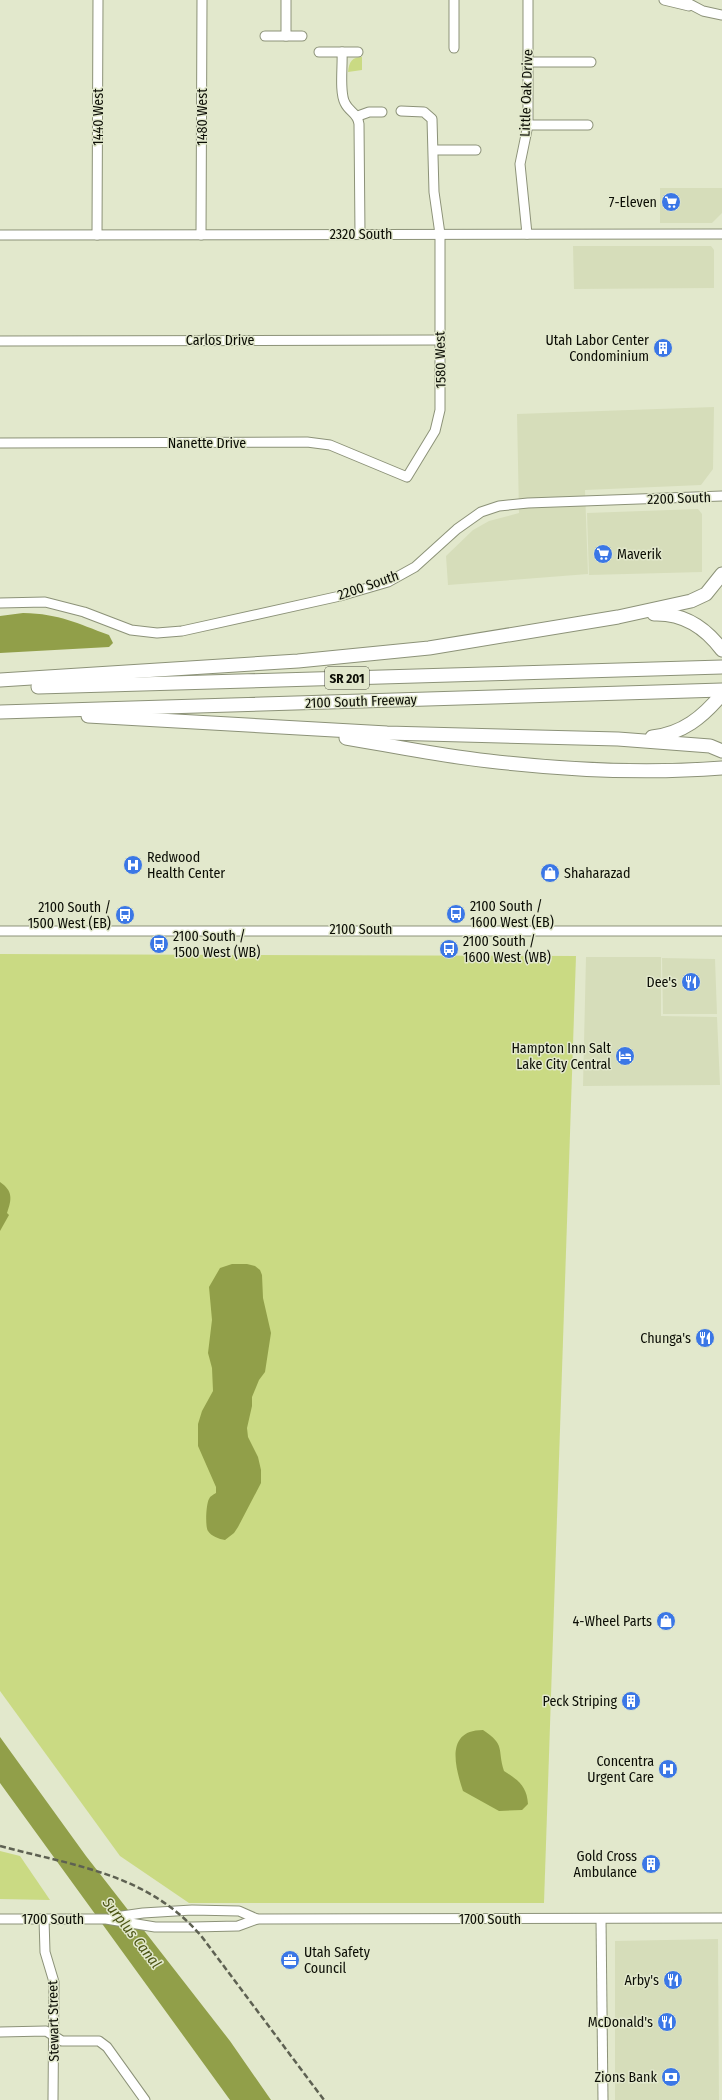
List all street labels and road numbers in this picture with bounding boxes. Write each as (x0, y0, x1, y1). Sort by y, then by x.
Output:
street label: Little Oak Drive (516, 49, 537, 137)
street label: 1440 West (90, 88, 107, 146)
street label: 1480 West (194, 88, 211, 146)
street label: 2320 South (330, 226, 392, 243)
street label: 1580 West (431, 331, 449, 389)
street label: Carlos Drive (186, 332, 254, 349)
street label: Nanette Drive (168, 435, 246, 452)
street label: 2200 South (647, 489, 711, 508)
street label: 2200 South (335, 567, 401, 604)
road number: SR 201 (325, 667, 369, 689)
street label: 2100 South Freeway (305, 691, 418, 712)
street label: 2100 South (330, 921, 392, 938)
street label: 1700 South (22, 1911, 84, 1928)
street label: 1700 South (459, 1911, 521, 1928)
street label: Stewart Street (44, 1980, 63, 2062)

